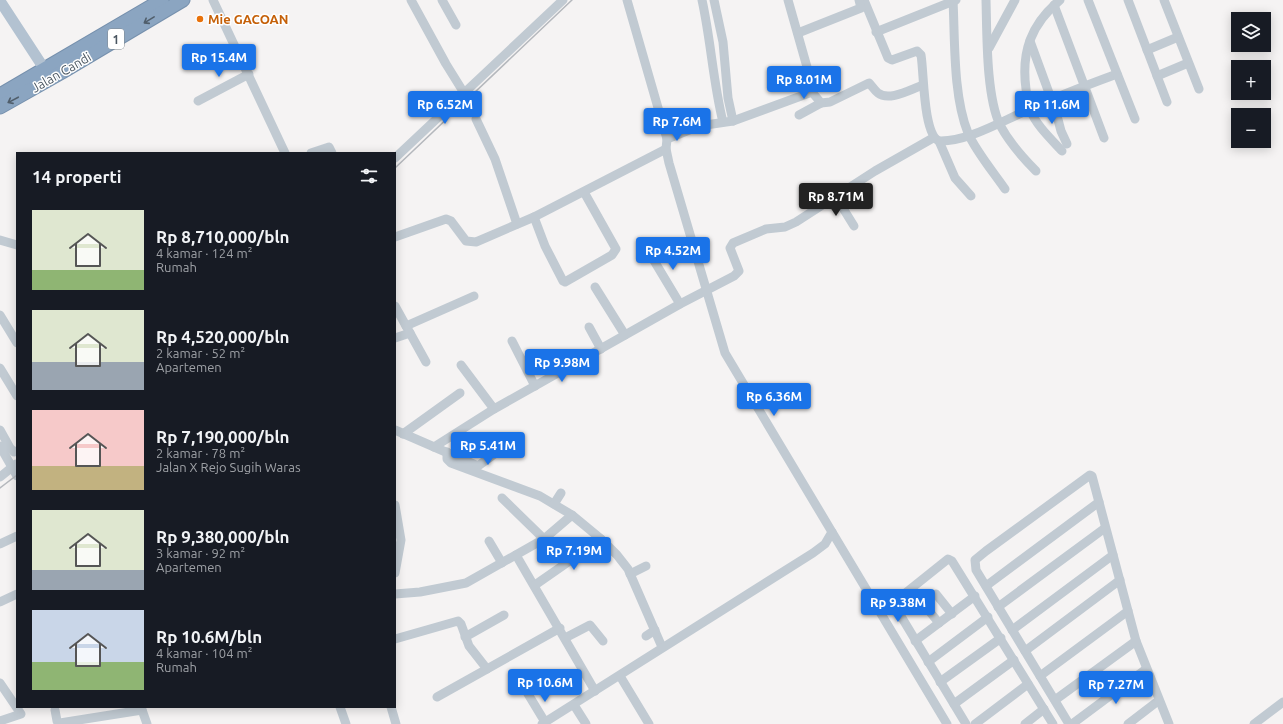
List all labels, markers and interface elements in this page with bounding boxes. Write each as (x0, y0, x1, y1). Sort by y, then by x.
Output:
place label: Mie GACOAN (208, 12, 288, 26)
map controls (1231, 12, 1271, 148)
button: layers (1231, 12, 1271, 52)
marker: Mie GACOAN (195, 14, 205, 24)
one-way arrow (144, 16, 155, 24)
road number: 1 (108, 29, 124, 49)
pin: Rp 15.4M (178, 44, 260, 78)
street label: Jalan Candi (29, 49, 93, 95)
text: Rp 15.4M (191, 50, 247, 64)
button: + (1231, 60, 1271, 100)
pin: Rp 8.01M (763, 66, 845, 100)
text: Rp 8.01M (776, 72, 832, 86)
pin: Rp 6.52M (404, 91, 486, 125)
pin: Rp 11.6M (1011, 91, 1093, 125)
one-way arrow (7, 96, 19, 104)
text: Rp 6.52M (417, 97, 473, 111)
text: Rp 11.6M (1024, 97, 1080, 111)
pin: Rp 7.6M (640, 108, 714, 142)
button: − (1231, 108, 1271, 148)
text: Rp 7.6M (653, 114, 701, 128)
icon: filters (358, 165, 380, 187)
text: 14 properti (32, 167, 122, 186)
pin: Rp 8.71M (795, 183, 877, 217)
text: Rp 8.71M (808, 189, 864, 203)
icon: home (64, 226, 112, 274)
text: Rp 8,710,000/bln (156, 227, 290, 246)
pin: Rp 4.52M (632, 237, 714, 271)
text: Rp 4.52M (645, 243, 701, 257)
text: 4 kamar · 124 m² (156, 246, 252, 260)
text: Rumah (156, 260, 197, 274)
icon: home (64, 326, 112, 374)
text: Rp 4,520,000/bln (156, 327, 290, 346)
text: 2 kamar · 52 m² (156, 346, 245, 360)
pin: Rp 9.98M (521, 349, 603, 383)
text: Rp 9.98M (534, 355, 590, 369)
text: Apartemen (156, 360, 222, 374)
pin: Rp 6.36M (733, 383, 815, 417)
text: Rp 6.36M (746, 389, 802, 403)
icon: home (64, 426, 112, 474)
text: Rp 7,190,000/bln (156, 427, 290, 446)
pin: Rp 5.41M (447, 432, 529, 466)
text: Rp 5.41M (460, 438, 516, 452)
text: 2 kamar · 78 m² (156, 446, 245, 460)
text: Jalan X Rejo Sugih Waras (156, 460, 301, 474)
icon: home (64, 526, 112, 574)
text: Rp 9,380,000/bln (156, 527, 290, 546)
pin: Rp 7.19M (533, 537, 615, 571)
text: Rp 7.19M (546, 543, 602, 557)
text: 3 kamar · 92 m² (156, 546, 245, 560)
text: Apartemen (156, 560, 222, 574)
pin: Rp 9.38M (857, 589, 939, 623)
text: Rp 9.38M (870, 595, 926, 609)
icon: home (64, 626, 112, 674)
text: Rp 10.6M/bln (156, 627, 262, 646)
text: 4 kamar · 104 m² (156, 646, 252, 660)
text: Rumah (156, 660, 197, 674)
pin: Rp 10.6M (504, 669, 586, 703)
pin: Rp 7.27M (1075, 671, 1157, 705)
text: Rp 10.6M (517, 675, 573, 689)
text: Rp 7.27M (1088, 677, 1144, 691)

